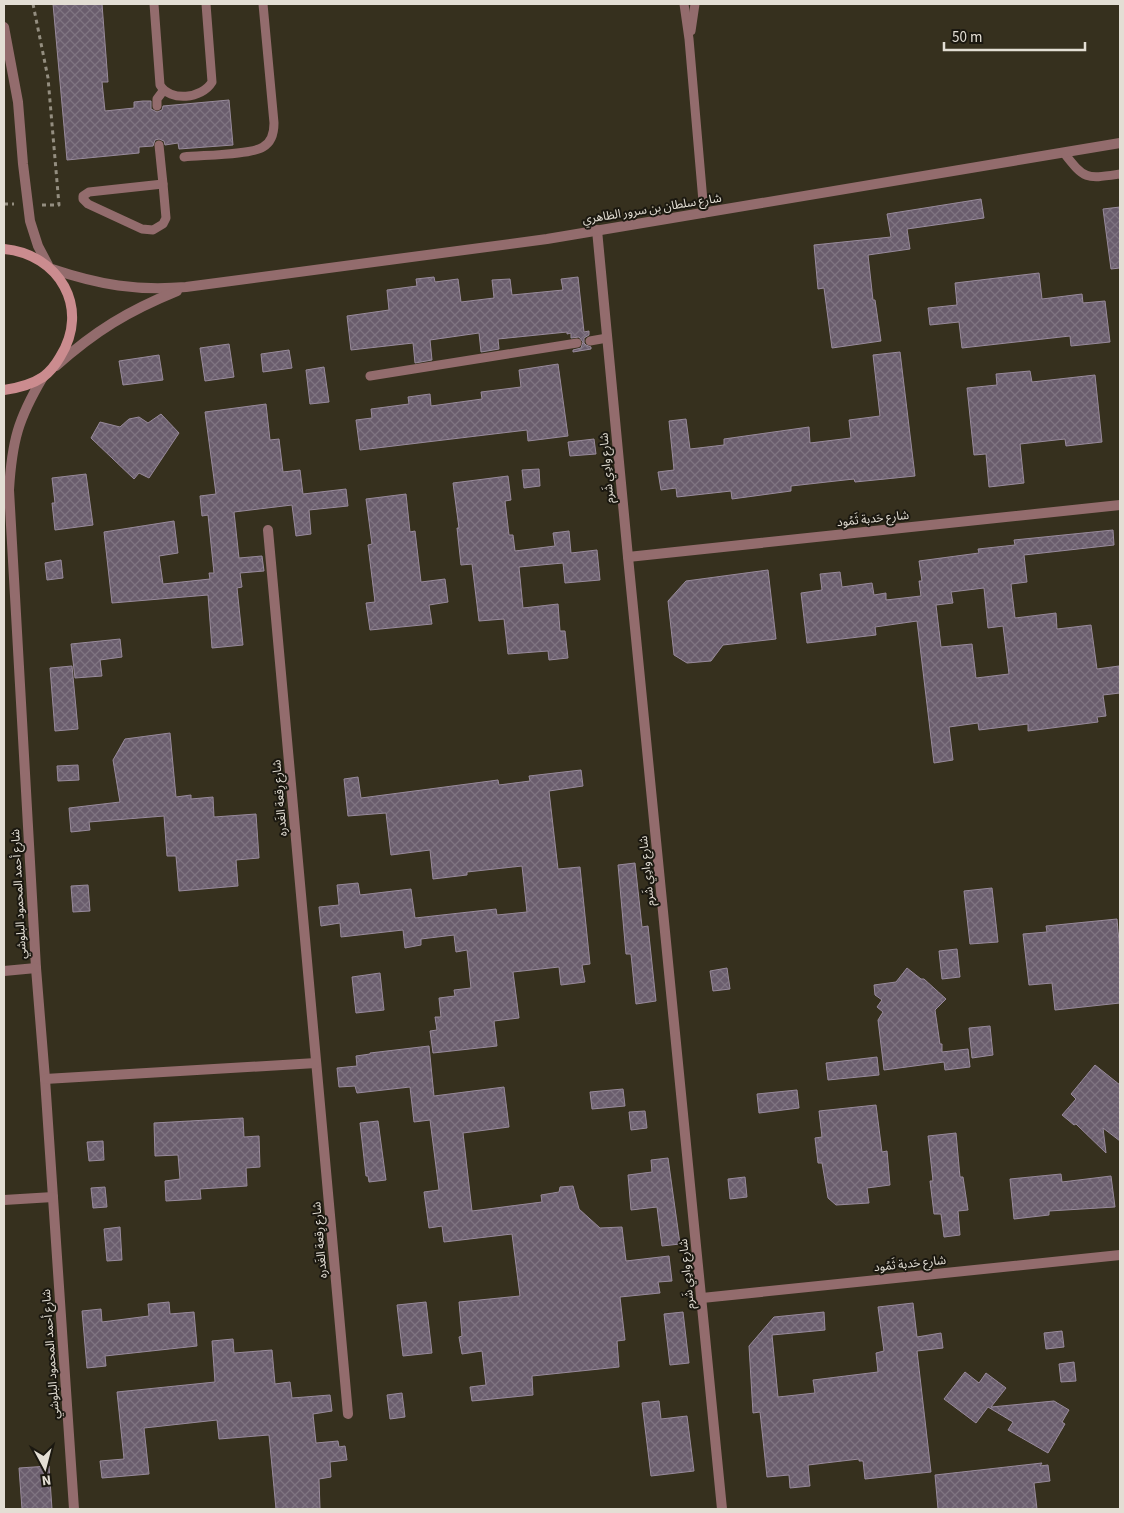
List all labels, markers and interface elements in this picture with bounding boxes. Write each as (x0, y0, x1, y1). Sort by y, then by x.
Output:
scale bar (944, 20, 1085, 52)
text: 50 m (952, 27, 982, 48)
street label: شارع سلطان بن سرور الظاهري (581, 190, 723, 229)
street label: شارع وادِي شَرم (595, 432, 619, 504)
street label: شارع حَدبة ثَمُود (836, 507, 910, 531)
street label: شارع رِقعة الغَدره (268, 759, 292, 837)
street label: شارع أحمد المحمود البلوشي (7, 828, 32, 959)
street label: شارع وادِي شَرم (635, 835, 660, 907)
street label: شارع رِقعة الغَدره (308, 1201, 332, 1279)
street label: شارع وادِي شَرم (675, 1238, 700, 1310)
street label: شارع حَدبة ثَمُود (873, 1252, 947, 1276)
street label: شارع أحمد المحمود البلوشي (38, 1288, 65, 1420)
north arrow (20, 1443, 70, 1493)
text: N (41, 1469, 52, 1490)

